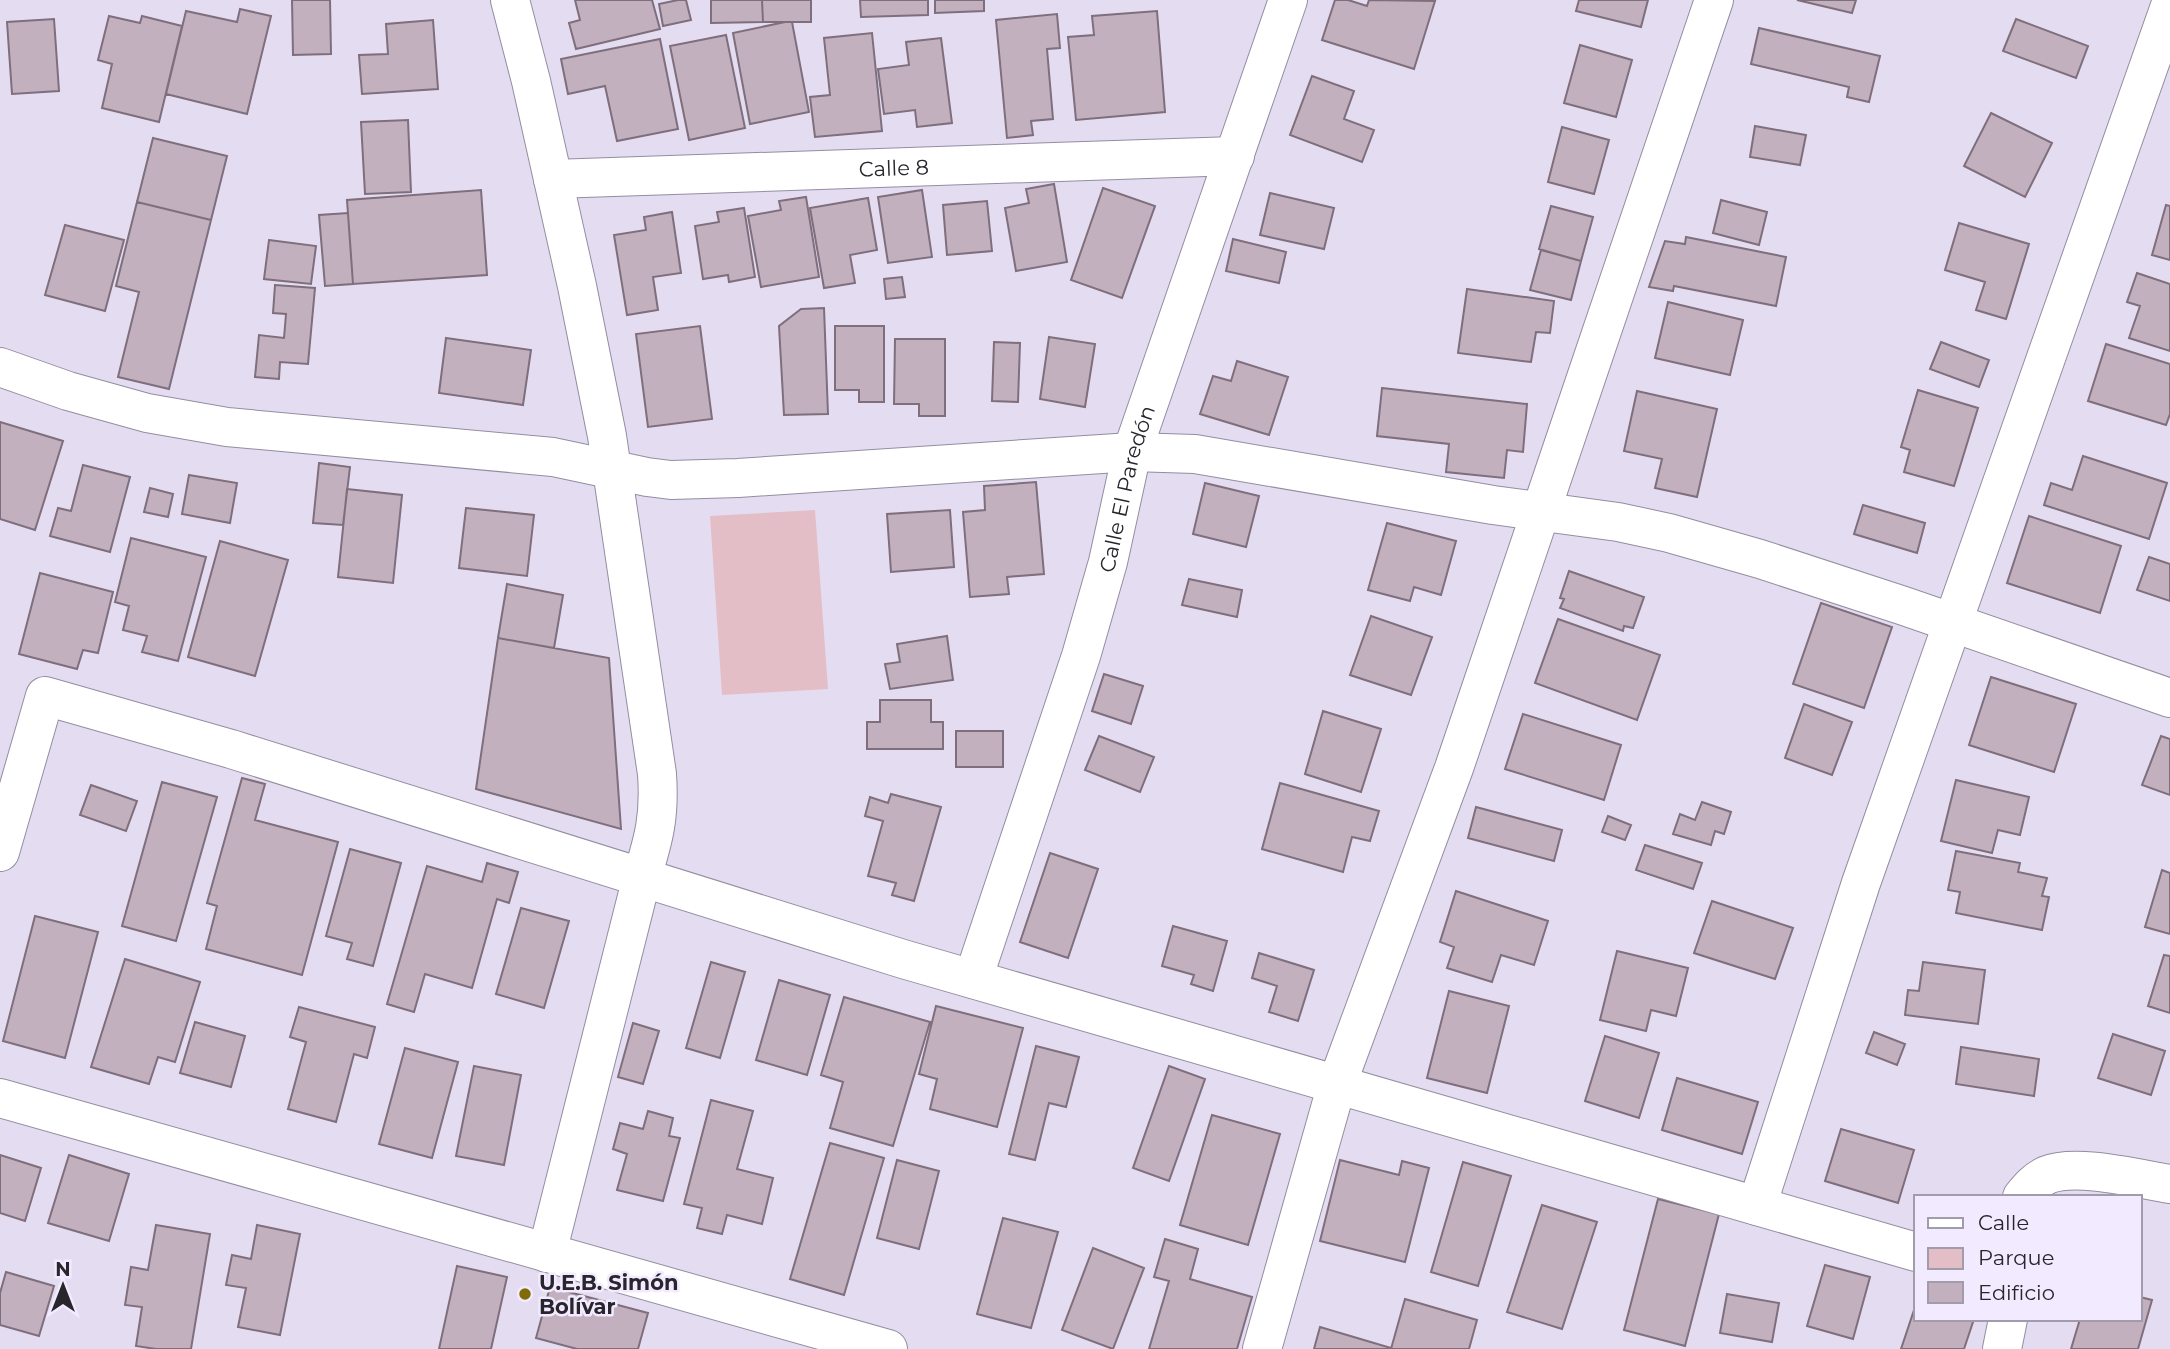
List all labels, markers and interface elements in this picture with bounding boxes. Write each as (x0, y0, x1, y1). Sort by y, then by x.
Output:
street label: Calle 8 (858, 154, 929, 181)
street label: Calle El Paredón (1093, 402, 1160, 575)
legend (1914, 1195, 2142, 1321)
text: Calle (1978, 1210, 2029, 1235)
text: Parque (1978, 1245, 2054, 1270)
north arrow (28, 1251, 98, 1321)
text: N (55, 1258, 71, 1281)
place label: U.E.B. Simón Bolívar (539, 1270, 678, 1319)
text: Edificio (1978, 1280, 2055, 1305)
marker: U.E.B. Simón Bolívar (517, 1286, 533, 1302)

